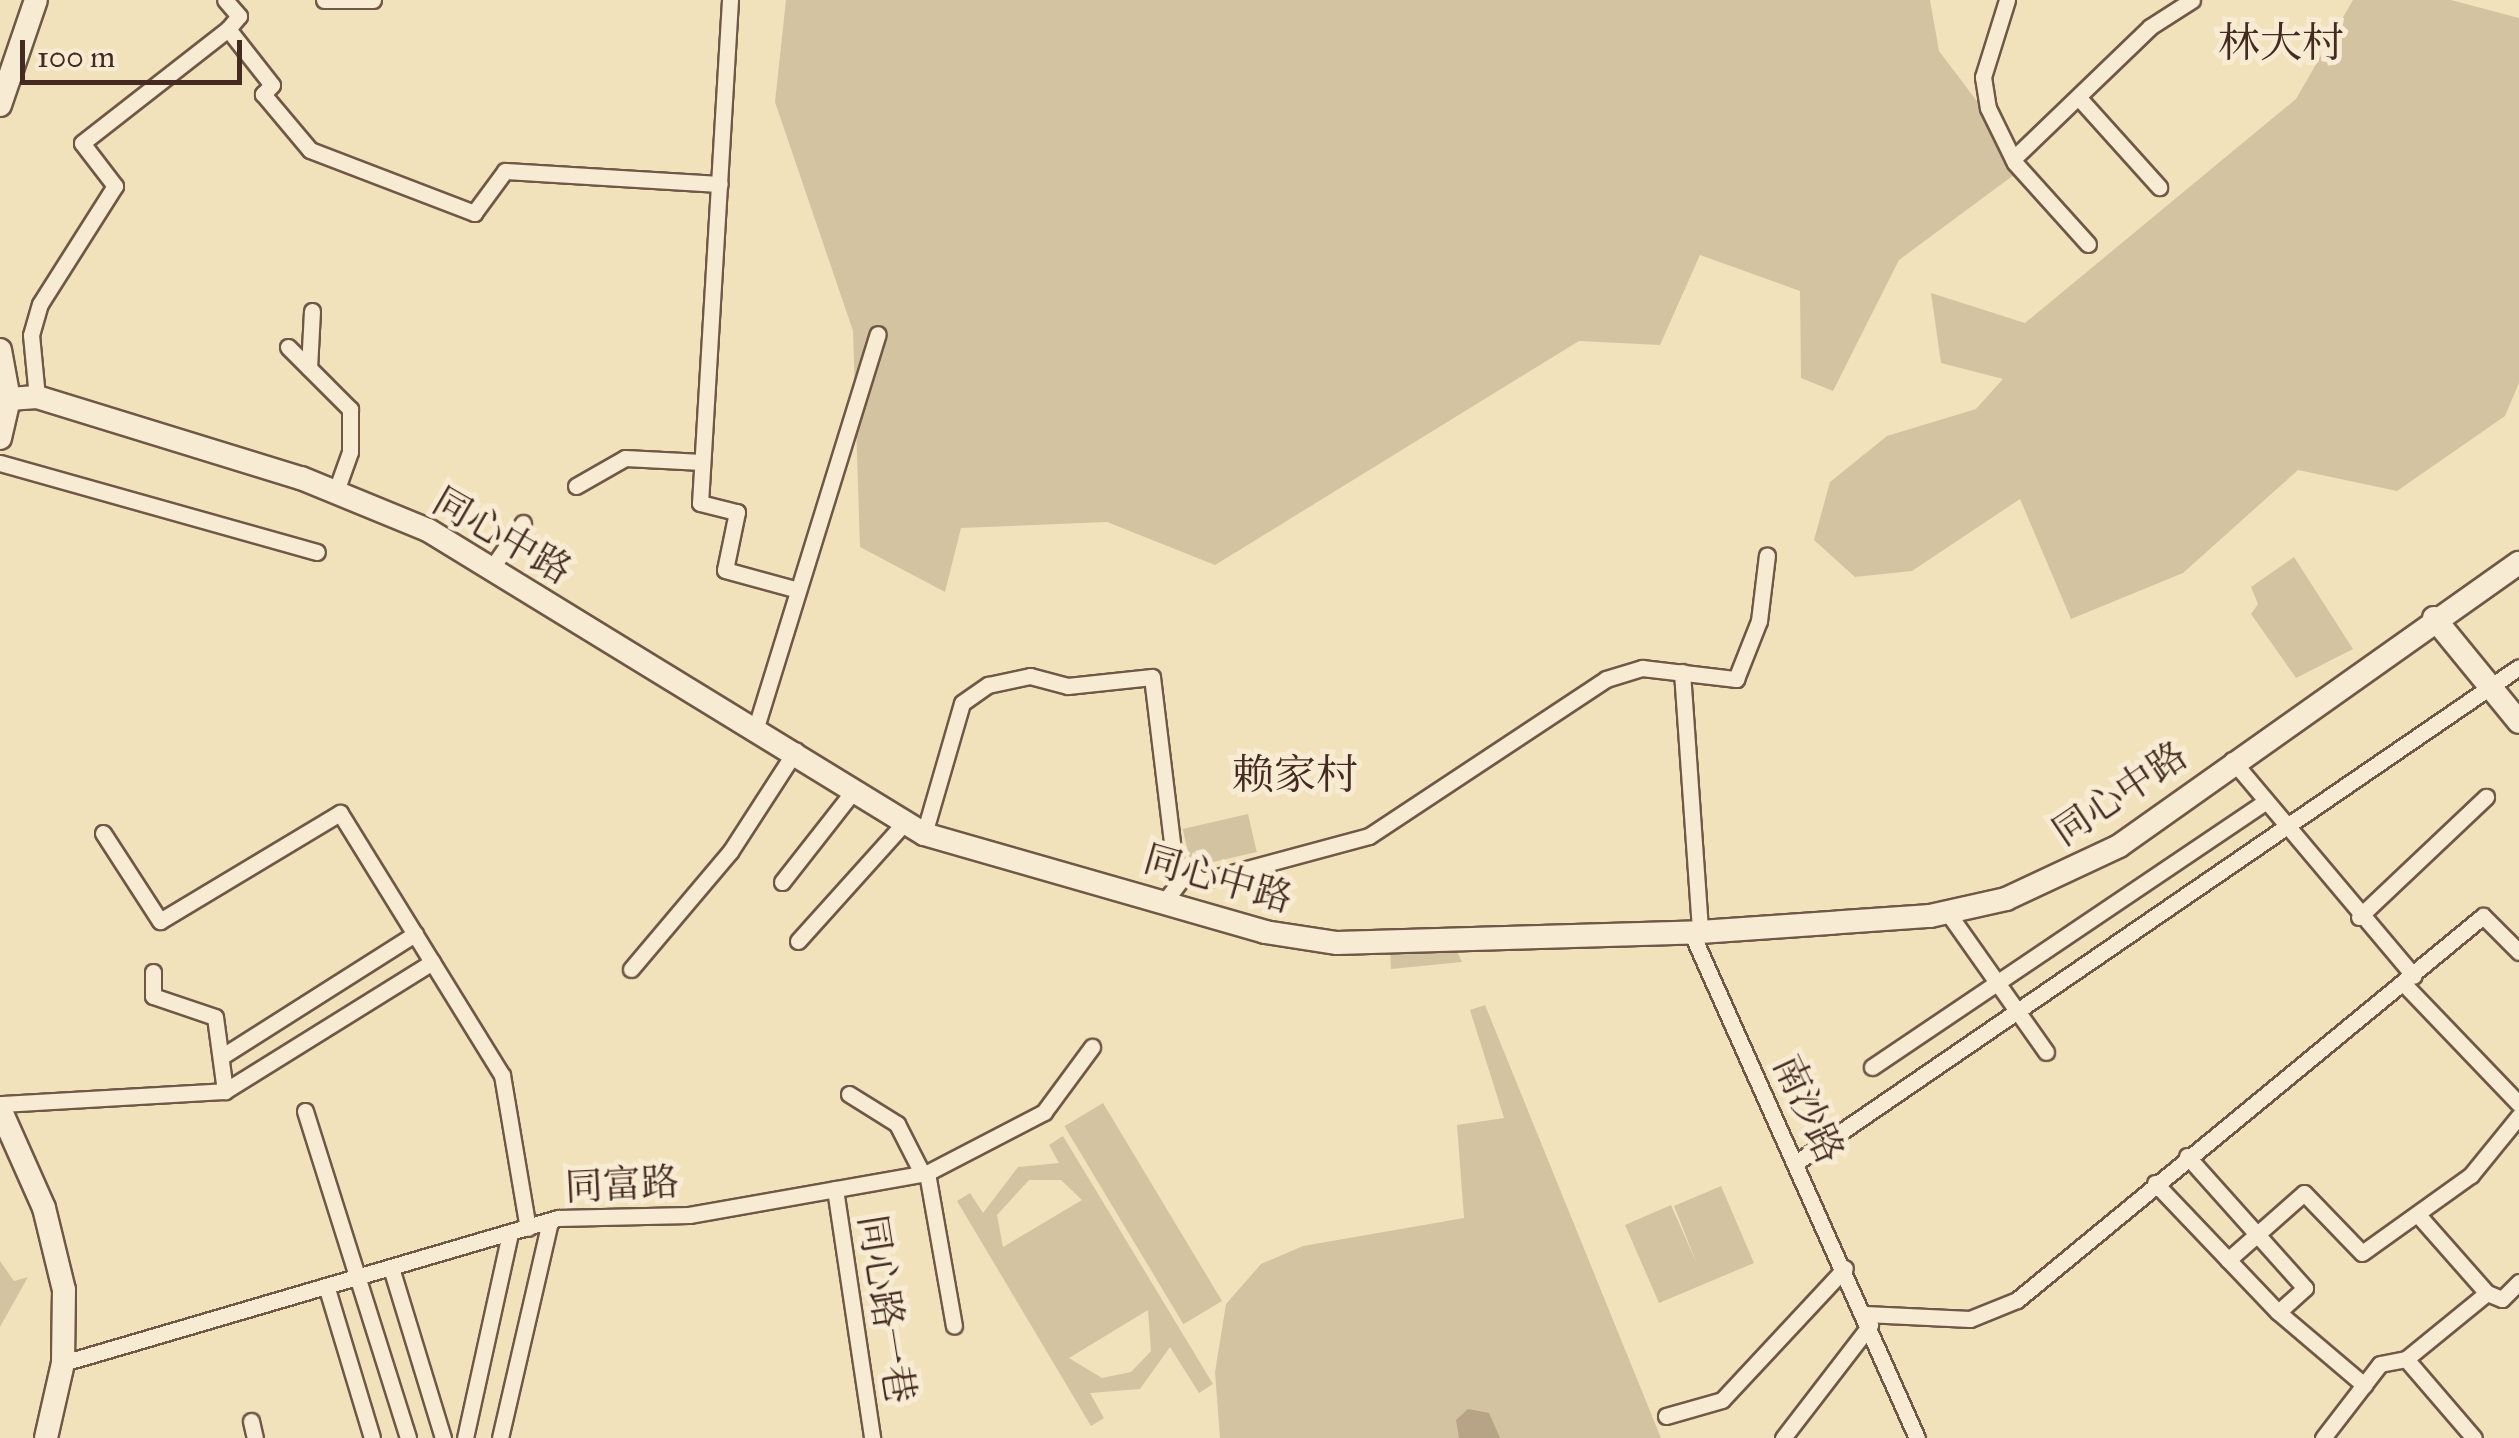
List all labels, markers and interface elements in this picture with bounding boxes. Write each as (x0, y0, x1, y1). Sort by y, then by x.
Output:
district label: 林大村 (2218, 18, 2344, 68)
scale bar (25, 20, 248, 82)
text: 100 m (37, 39, 115, 75)
street label: 同心中路 (425, 478, 579, 594)
street label: 同心中路 (2044, 733, 2196, 855)
district label: 赖家村 (1232, 750, 1358, 800)
street label: 同心中路 (1139, 836, 1297, 922)
street label: 南沙路 (1763, 1048, 1853, 1170)
street label: 同富路 (564, 1159, 680, 1211)
street label: 同心路一巷 (849, 1212, 923, 1406)

